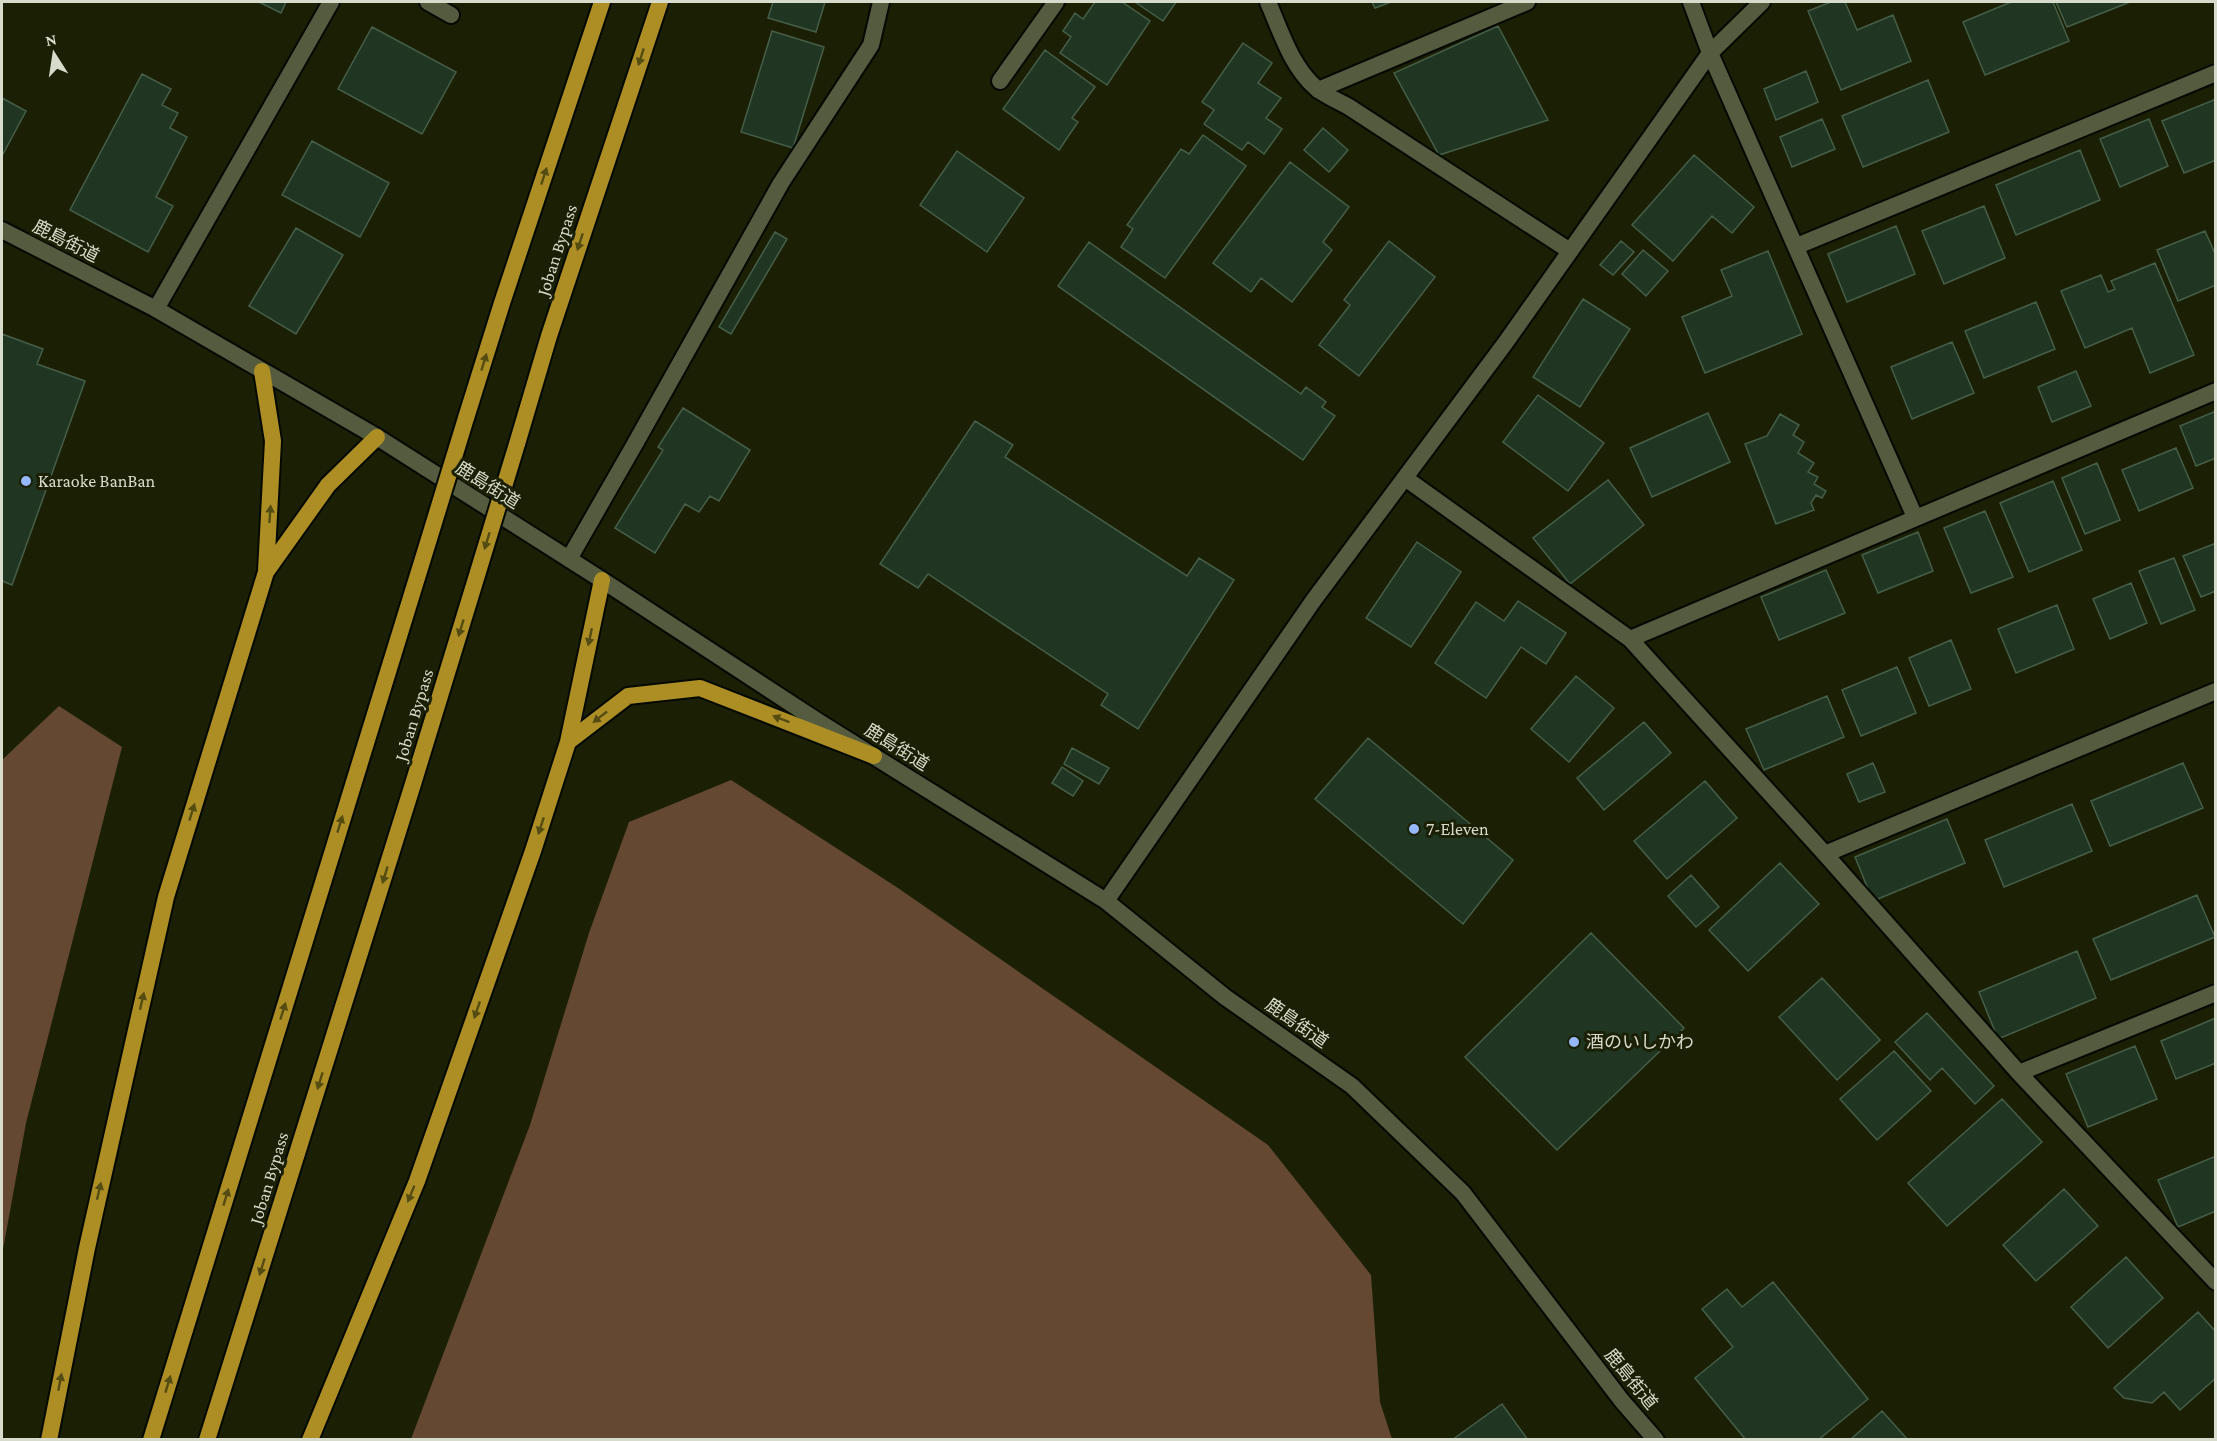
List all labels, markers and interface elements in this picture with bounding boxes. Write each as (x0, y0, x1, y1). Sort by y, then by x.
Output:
north arrow (24, 24, 84, 84)
text: N (44, 30, 58, 49)
one-way arrow (636, 48, 646, 66)
one-way arrow (540, 167, 549, 185)
street label: Joban Bypass (532, 202, 581, 300)
street label: 鹿島街道 (29, 216, 103, 266)
one-way arrow (575, 233, 585, 251)
one-way arrow (480, 353, 489, 371)
street label: 鹿島街道 (452, 457, 524, 513)
place label: Karaoke BanBan (38, 471, 156, 491)
marker: Karaoke BanBan (19, 474, 33, 488)
one-way arrow (265, 504, 274, 523)
one-way arrow (482, 532, 492, 550)
one-way arrow (456, 619, 465, 637)
one-way arrow (585, 628, 594, 647)
street label: Joban Bypass (390, 667, 437, 765)
one-way arrow (592, 711, 607, 723)
one-way arrow (772, 714, 790, 723)
street label: 鹿島街道 (861, 719, 933, 775)
one-way arrow (188, 803, 197, 821)
one-way arrow (336, 815, 345, 833)
one-way arrow (536, 817, 545, 835)
place label: 7-Eleven (1426, 819, 1489, 839)
marker: 7-Eleven (1407, 822, 1421, 836)
one-way arrow (380, 866, 389, 884)
one-way arrow (138, 992, 148, 1010)
street label: 鹿島街道 (1262, 994, 1332, 1052)
one-way arrow (471, 1001, 481, 1019)
one-way arrow (279, 1002, 288, 1020)
place label: 酒のいしかわ (1586, 1032, 1694, 1052)
marker: 酒のいしかわ (1567, 1035, 1581, 1049)
one-way arrow (315, 1072, 324, 1090)
street label: Joban Bypass (245, 1130, 292, 1228)
one-way arrow (95, 1182, 105, 1200)
one-way arrow (406, 1185, 416, 1203)
one-way arrow (221, 1188, 231, 1206)
one-way arrow (256, 1258, 266, 1276)
street label: 鹿島街道 (1601, 1345, 1661, 1413)
one-way arrow (56, 1372, 65, 1391)
one-way arrow (164, 1375, 173, 1393)

